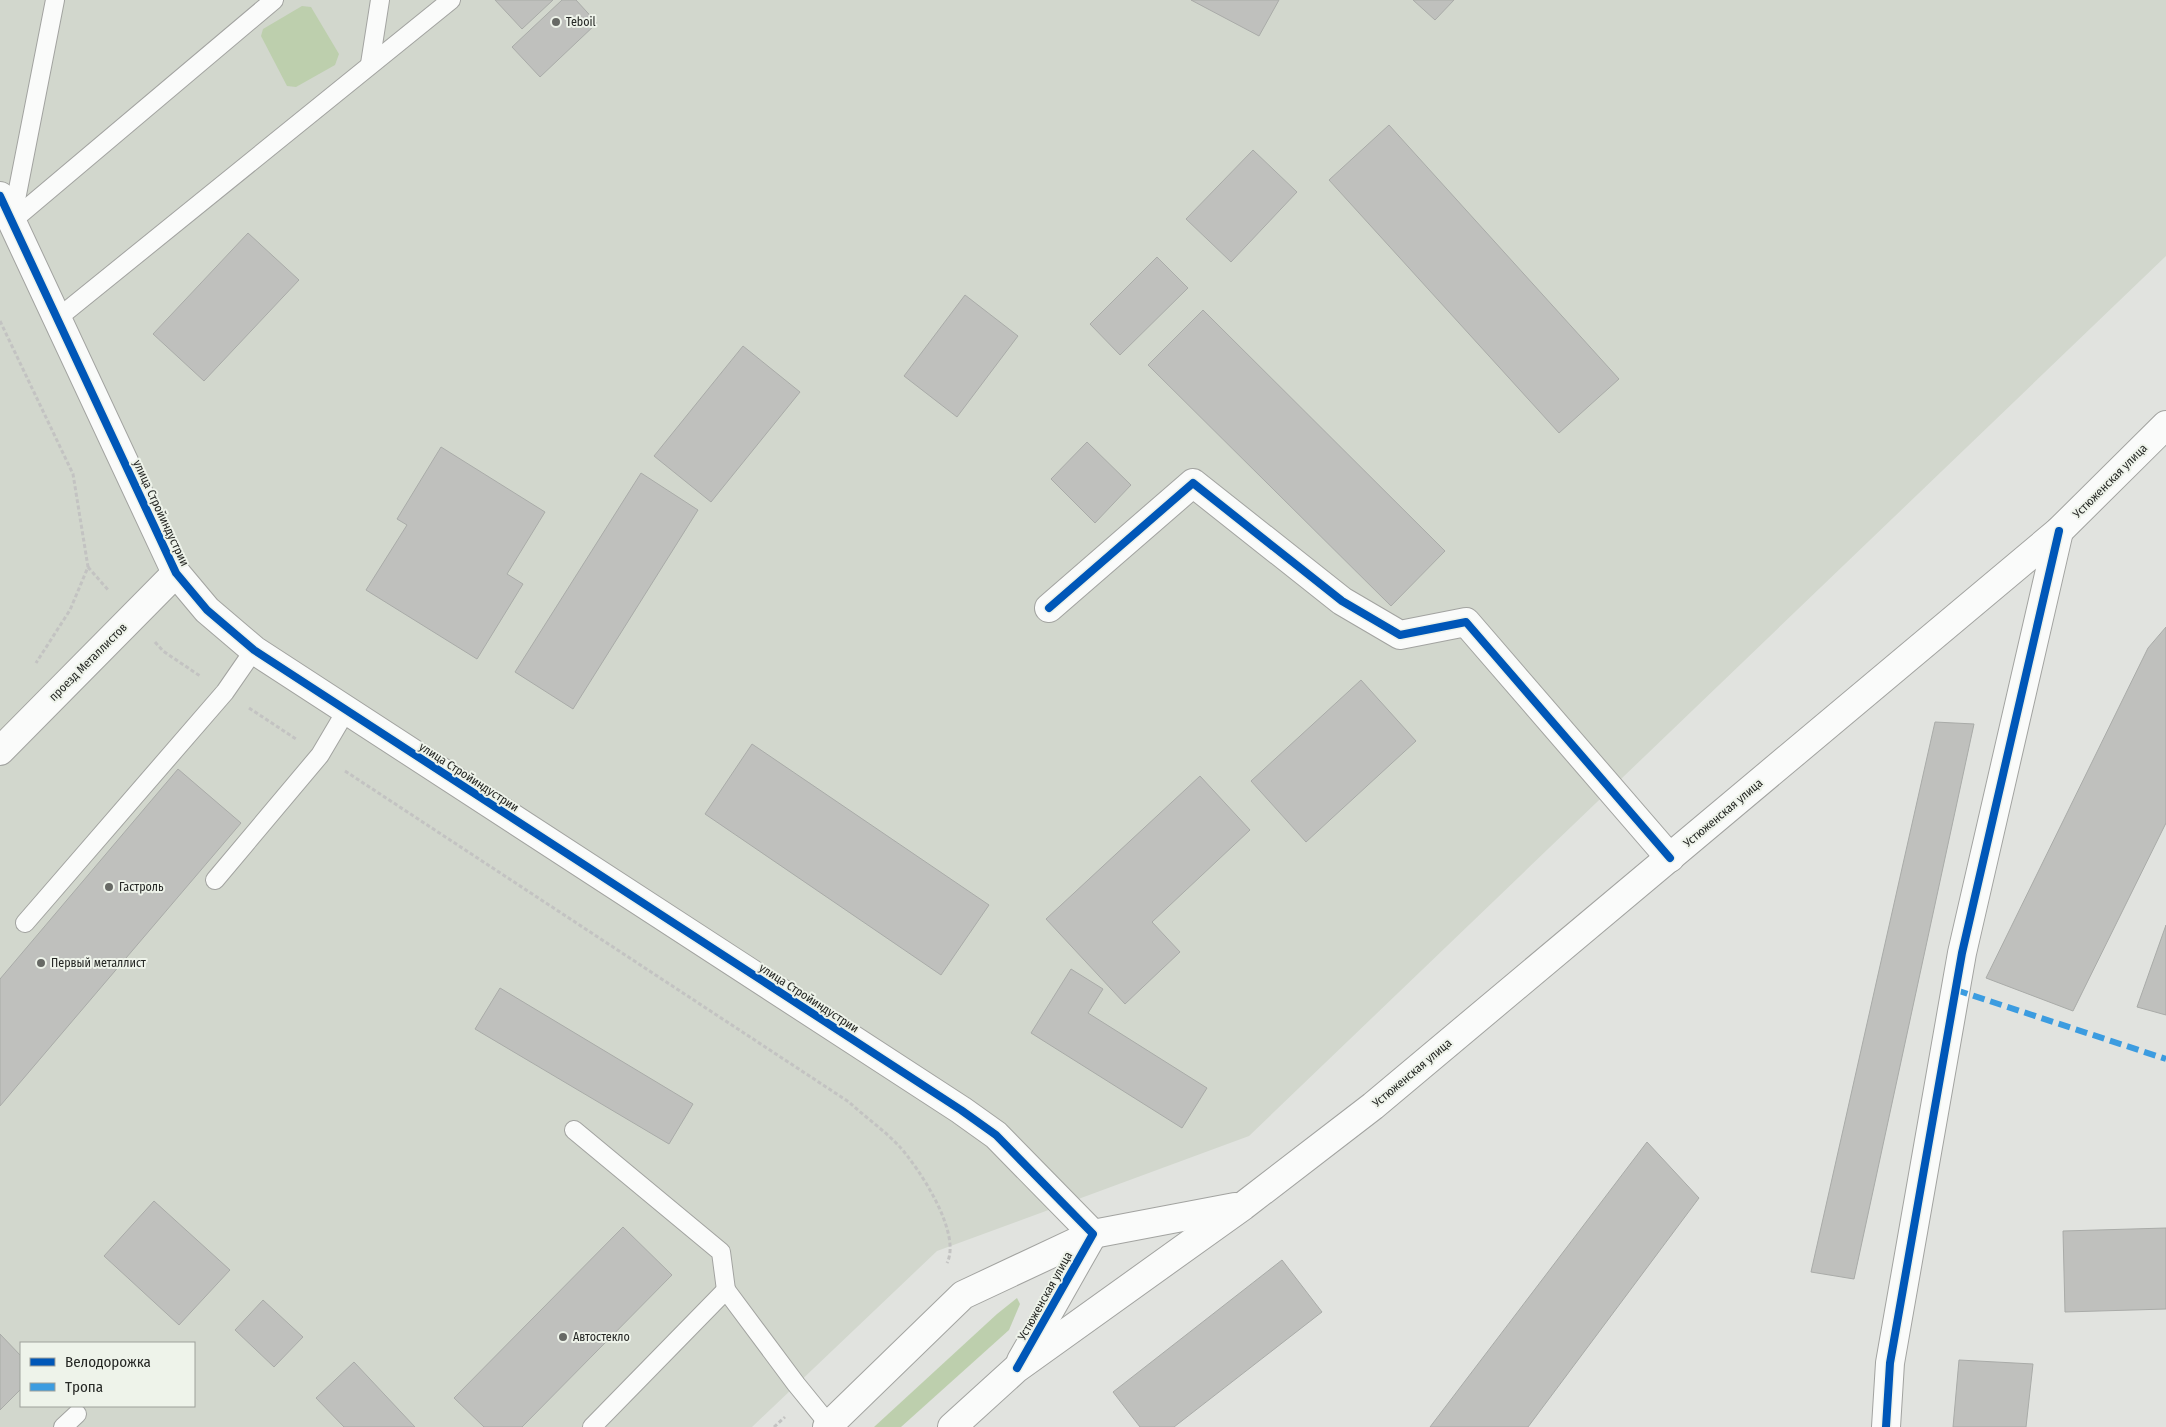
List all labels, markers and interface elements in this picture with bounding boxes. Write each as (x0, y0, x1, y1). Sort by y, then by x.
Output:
place label: Teboil (566, 15, 596, 29)
marker: Teboil (550, 16, 562, 28)
street label: Устюженская улица (2069, 441, 2150, 522)
street label: улица Стройиндустрии (130, 458, 192, 568)
street label: проезд Металлистов (46, 620, 130, 704)
street label: улица Стройиндустрии (417, 740, 521, 814)
street label: Устюженская улица (1680, 776, 1765, 851)
place label: Гастроль (119, 880, 164, 894)
marker: Гастроль (103, 881, 115, 893)
place label: Первый металлист (51, 956, 146, 970)
marker: Первый металлист (35, 957, 47, 969)
street label: улица Стройиндустрии (757, 961, 861, 1035)
street label: Устюженская улица (1369, 1036, 1454, 1111)
street label: Устюженская улица (1014, 1249, 1075, 1344)
place label: Автостекло (573, 1330, 630, 1344)
marker: Автостекло (557, 1331, 569, 1343)
legend (20, 1342, 195, 1407)
text: Велодорожка (65, 1353, 151, 1371)
text: Тропа (65, 1378, 103, 1396)

